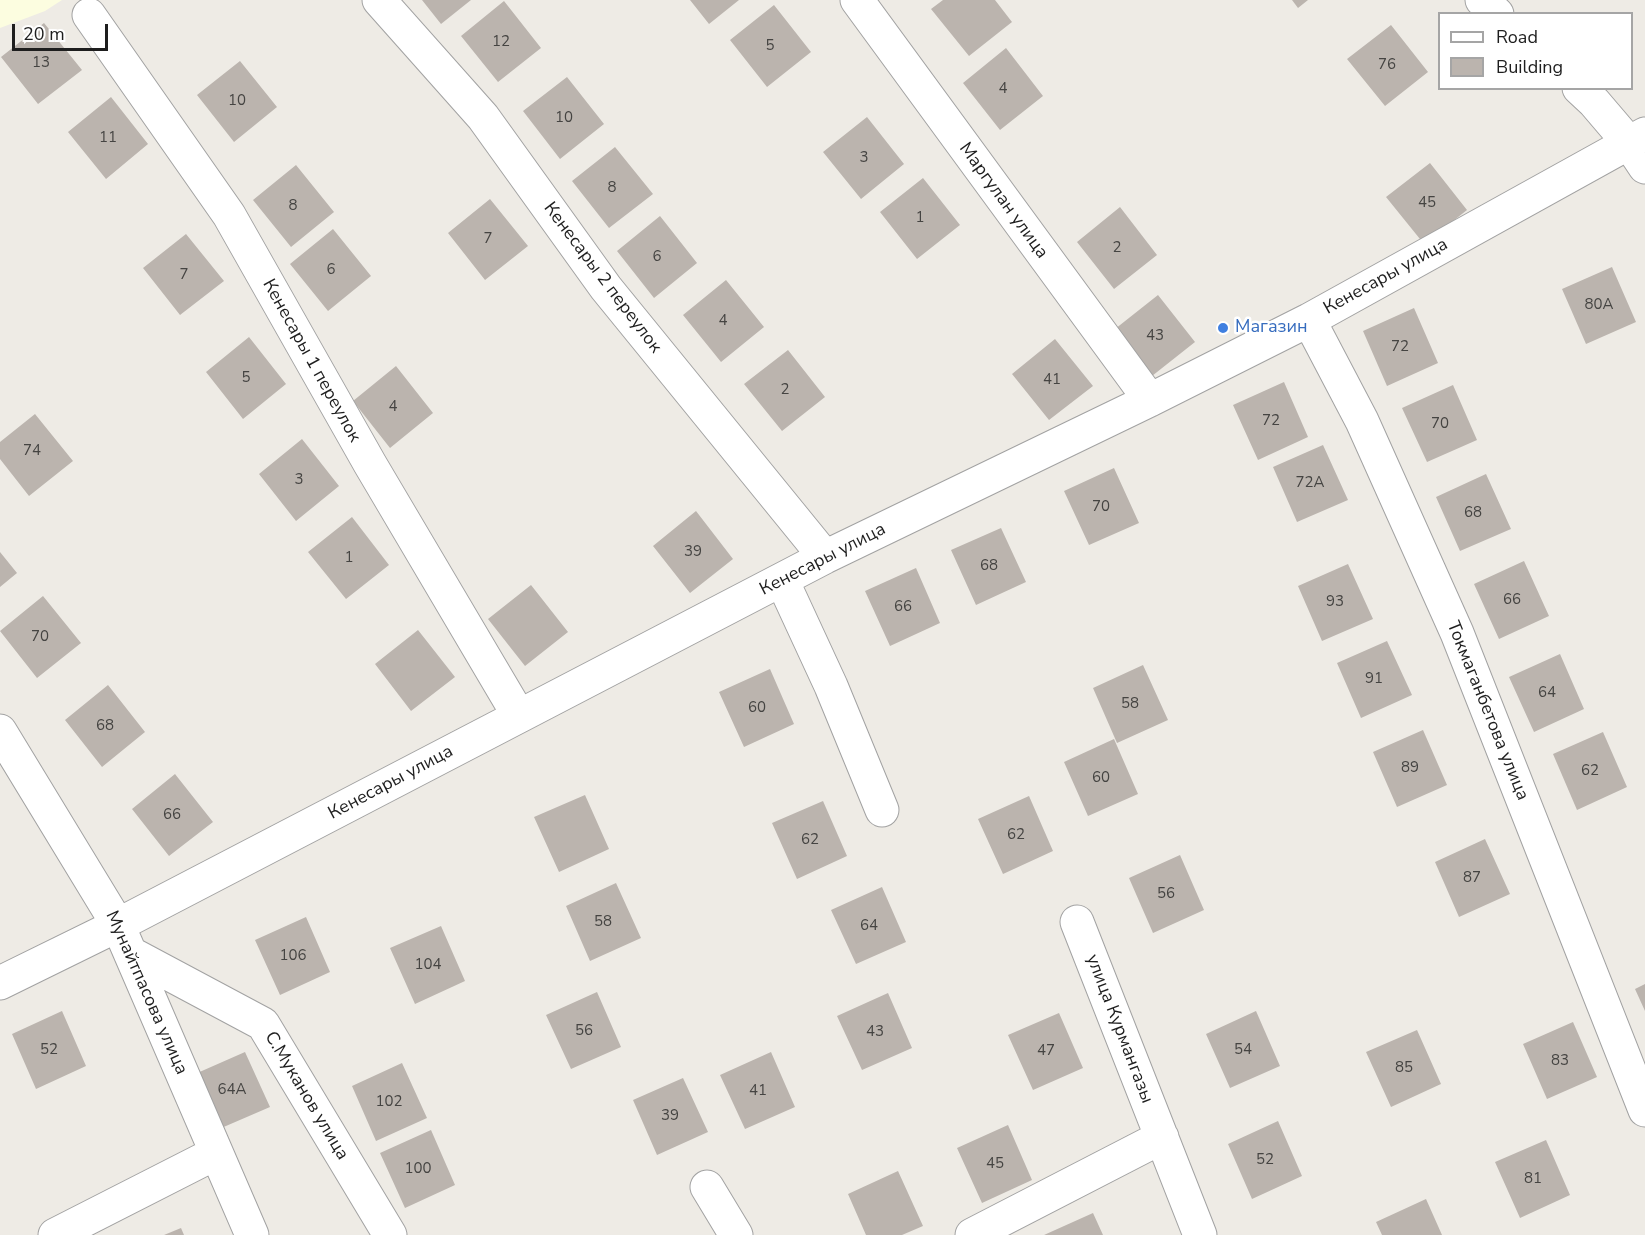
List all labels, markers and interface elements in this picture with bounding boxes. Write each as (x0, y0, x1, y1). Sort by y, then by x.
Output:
scale bar (15, 12, 111, 50)
legend (1438, 12, 1633, 90)
text: 20 m (23, 22, 65, 46)
text: Road (1496, 25, 1538, 49)
house number: 12 (492, 33, 510, 51)
house number: 5 (766, 37, 774, 55)
house number: 13 (32, 54, 50, 72)
text: Building (1496, 55, 1563, 79)
house number: 76 (1378, 56, 1396, 74)
house number: 4 (999, 80, 1007, 98)
house number: 10 (228, 92, 246, 110)
house number: 10 (555, 109, 573, 127)
house number: 11 (99, 129, 117, 147)
street label: Маргулан улица (954, 139, 1052, 263)
house number: 3 (860, 149, 868, 167)
house number: 8 (608, 179, 616, 197)
house number: 45 (1418, 194, 1436, 212)
house number: 8 (289, 197, 297, 215)
street label: Кенесары 2 переулок (538, 198, 666, 358)
house number: 1 (916, 209, 924, 227)
house number: 7 (484, 230, 492, 248)
street label: Кенесары улица (1320, 234, 1452, 320)
house number: 2 (1113, 239, 1121, 257)
house number: 6 (653, 248, 661, 266)
house number: 6 (327, 261, 335, 279)
house number: 7 (180, 266, 188, 284)
street label: Кенесары 1 переулок (257, 276, 365, 446)
house number: 80А (1585, 296, 1613, 314)
house number: 4 (719, 312, 727, 330)
place label: Магазин (1235, 317, 1308, 339)
marker: Магазин (1216, 321, 1230, 335)
house number: 43 (1146, 327, 1164, 345)
house number: 72 (1391, 338, 1409, 356)
house number: 5 (242, 369, 250, 387)
house number: 41 (1043, 371, 1061, 389)
house number: 2 (781, 381, 789, 399)
house number: 4 (389, 398, 397, 416)
house number: 72 (1262, 412, 1280, 430)
house number: 70 (1431, 415, 1449, 433)
house number: 74 (23, 442, 41, 460)
house number: 3 (295, 471, 303, 489)
house number: 72А (1296, 474, 1324, 492)
house number: 70 (1092, 498, 1110, 516)
house number: 68 (1464, 504, 1482, 522)
street label: Кенесары улица (756, 519, 890, 601)
house number: 39 (684, 543, 702, 561)
house number: 1 (345, 549, 353, 567)
house number: 68 (980, 557, 998, 575)
house number: 66 (1503, 591, 1521, 609)
house number: 93 (1326, 593, 1344, 611)
house number: 66 (894, 598, 912, 616)
street label: Токмаганбетова улица (1441, 618, 1533, 804)
house number: 70 (31, 628, 49, 646)
house number: 91 (1365, 670, 1383, 688)
house number: 64 (1538, 684, 1556, 702)
house number: 58 (1121, 695, 1139, 713)
house number: 60 (748, 699, 766, 717)
house number: 68 (96, 717, 114, 735)
street label: Кенесары улица (325, 741, 457, 825)
house number: 89 (1401, 759, 1419, 777)
house number: 62 (1581, 762, 1599, 780)
house number: 60 (1092, 769, 1110, 787)
house number: 66 (163, 806, 181, 824)
house number: 62 (1007, 826, 1025, 844)
house number: 62 (801, 831, 819, 849)
house number: 87 (1463, 869, 1481, 887)
house number: 56 (1157, 885, 1175, 903)
street label: Мунайтпасова улица (100, 908, 192, 1078)
house number: 58 (594, 913, 612, 931)
house number: 64 (860, 917, 878, 935)
house number: 106 (280, 947, 306, 965)
street label: улица Курмангазы (1081, 951, 1157, 1107)
house number: 104 (415, 956, 441, 974)
house number: 56 (575, 1022, 593, 1040)
house number: 43 (866, 1023, 884, 1041)
street label: С.Муканов улица (259, 1028, 353, 1164)
house number: 52 (40, 1041, 58, 1059)
house number: 54 (1234, 1041, 1252, 1059)
house number: 47 (1037, 1042, 1055, 1060)
house number: 83 (1551, 1052, 1569, 1070)
house number: 85 (1395, 1059, 1413, 1077)
house number: 64А (218, 1081, 246, 1099)
house number: 41 (749, 1082, 767, 1100)
house number: 102 (376, 1093, 402, 1111)
house number: 39 (661, 1107, 679, 1125)
house number: 52 (1256, 1151, 1274, 1169)
house number: 45 (986, 1155, 1004, 1173)
house number: 100 (405, 1160, 431, 1178)
house number: 81 (1524, 1170, 1542, 1188)

